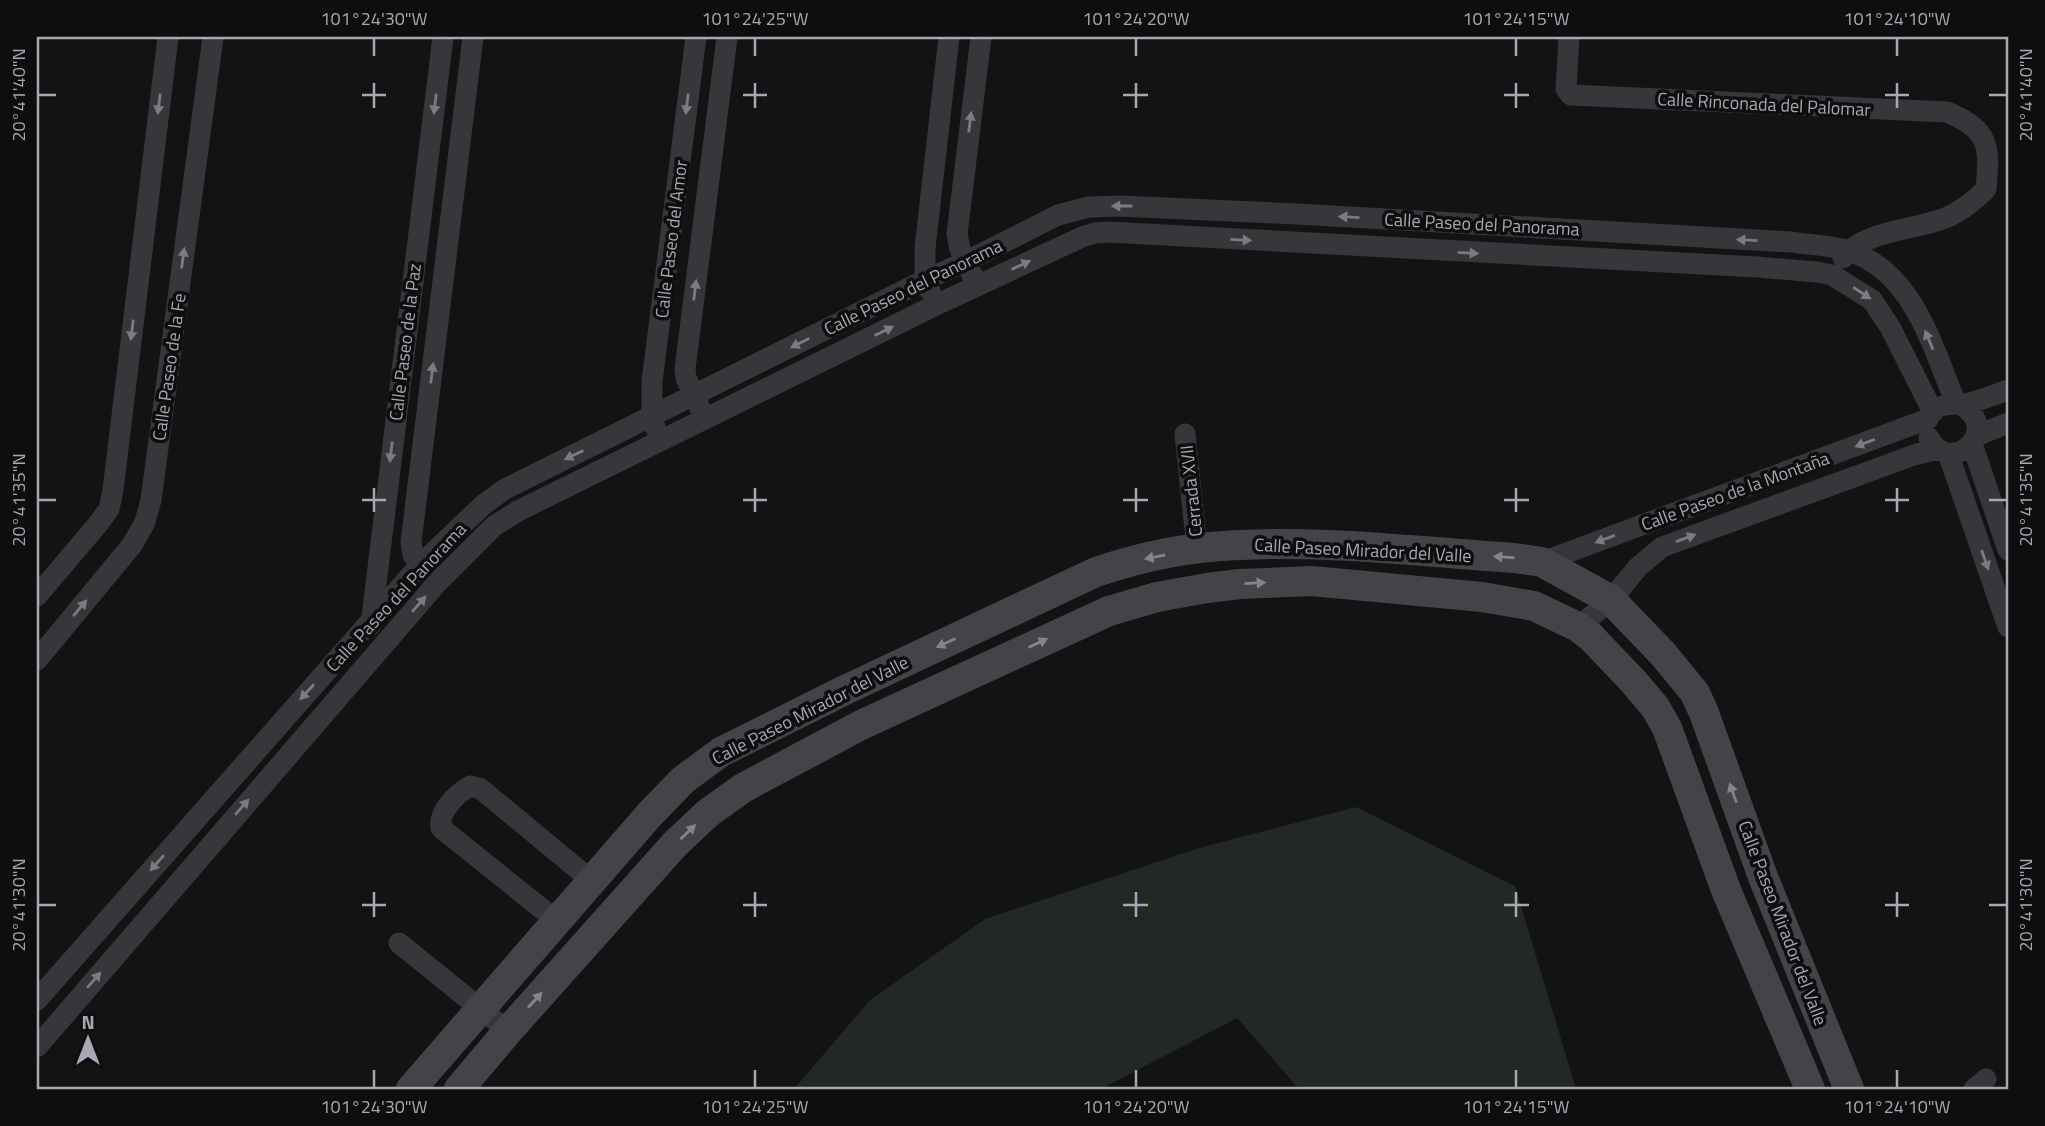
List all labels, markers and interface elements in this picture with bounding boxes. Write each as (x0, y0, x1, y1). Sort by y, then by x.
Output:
text: 101°24'30"W (320, 5, 428, 32)
text: 101°24'25"W (701, 5, 809, 32)
text: 101°24'20"W (1082, 5, 1190, 32)
text: 101°24'15"W (1462, 5, 1570, 32)
text: 101°24'10"W (1843, 5, 1951, 32)
text: 20°41'40"N (5, 48, 32, 142)
text: 20°41'40"N (2012, 48, 2039, 142)
street label: Calle Rinconada del Palomar (1657, 85, 1871, 123)
one-way arrow (154, 94, 165, 116)
one-way arrow (429, 94, 440, 116)
one-way arrow (681, 94, 692, 116)
one-way arrow (964, 111, 975, 133)
street label: Calle Paseo del Amor (648, 158, 694, 320)
one-way arrow (1111, 201, 1133, 212)
street label: Calle Paseo del Panorama (1384, 205, 1580, 243)
one-way arrow (1338, 211, 1360, 222)
street label: Calle Paseo del Panorama (819, 232, 1007, 342)
one-way arrow (1736, 234, 1758, 245)
one-way arrow (1231, 235, 1253, 246)
one-way arrow (178, 247, 189, 269)
one-way arrow (1458, 247, 1480, 258)
one-way arrow (1011, 260, 1031, 271)
street label: Calle Paseo de la Paz (382, 262, 428, 422)
one-way arrow (690, 279, 701, 301)
one-way arrow (1852, 286, 1871, 299)
street label: Calle Paseo de la Fe (145, 292, 193, 442)
one-way arrow (127, 319, 138, 341)
one-way arrow (874, 325, 894, 336)
one-way arrow (1923, 330, 1934, 351)
one-way arrow (790, 338, 810, 349)
one-way arrow (426, 361, 437, 383)
one-way arrow (1854, 438, 1875, 449)
one-way arrow (386, 441, 397, 463)
street label: Cerrada XVII (1173, 444, 1209, 538)
street label: Calle Paseo de la Montaña (1637, 444, 1833, 538)
one-way arrow (564, 449, 584, 461)
text: 20°41'35"N (5, 453, 32, 547)
text: 20°41'35"N (2012, 453, 2039, 547)
street label: Calle Paseo del Panorama (319, 516, 473, 678)
street label: Calle Paseo Mirador del Valle (1254, 531, 1472, 569)
one-way arrow (1594, 533, 1615, 544)
one-way arrow (1676, 533, 1697, 544)
one-way arrow (1980, 550, 1991, 571)
one-way arrow (1144, 551, 1166, 562)
one-way arrow (1493, 551, 1515, 562)
one-way arrow (1245, 577, 1267, 588)
one-way arrow (411, 595, 427, 613)
one-way arrow (73, 599, 88, 617)
one-way arrow (1028, 637, 1048, 649)
one-way arrow (935, 638, 956, 649)
street label: Calle Paseo Mirador del Valle (707, 649, 913, 771)
one-way arrow (299, 683, 315, 701)
one-way arrow (1727, 783, 1738, 804)
one-way arrow (235, 798, 250, 816)
street label: Calle Paseo Mirador del Valle (1731, 817, 1835, 1029)
one-way arrow (680, 823, 697, 840)
one-way arrow (149, 854, 165, 872)
text: 20°41'30"N (5, 858, 32, 952)
text: 20°41'30"N (2012, 858, 2039, 952)
one-way arrow (86, 971, 101, 988)
one-way arrow (527, 992, 543, 1009)
north arrow (52, 1004, 122, 1074)
text: N (81, 1007, 95, 1036)
text: 101°24'30"W (320, 1093, 428, 1120)
text: 101°24'25"W (701, 1093, 809, 1120)
text: 101°24'20"W (1082, 1093, 1190, 1120)
text: 101°24'15"W (1462, 1093, 1570, 1120)
text: 101°24'10"W (1843, 1093, 1951, 1120)

